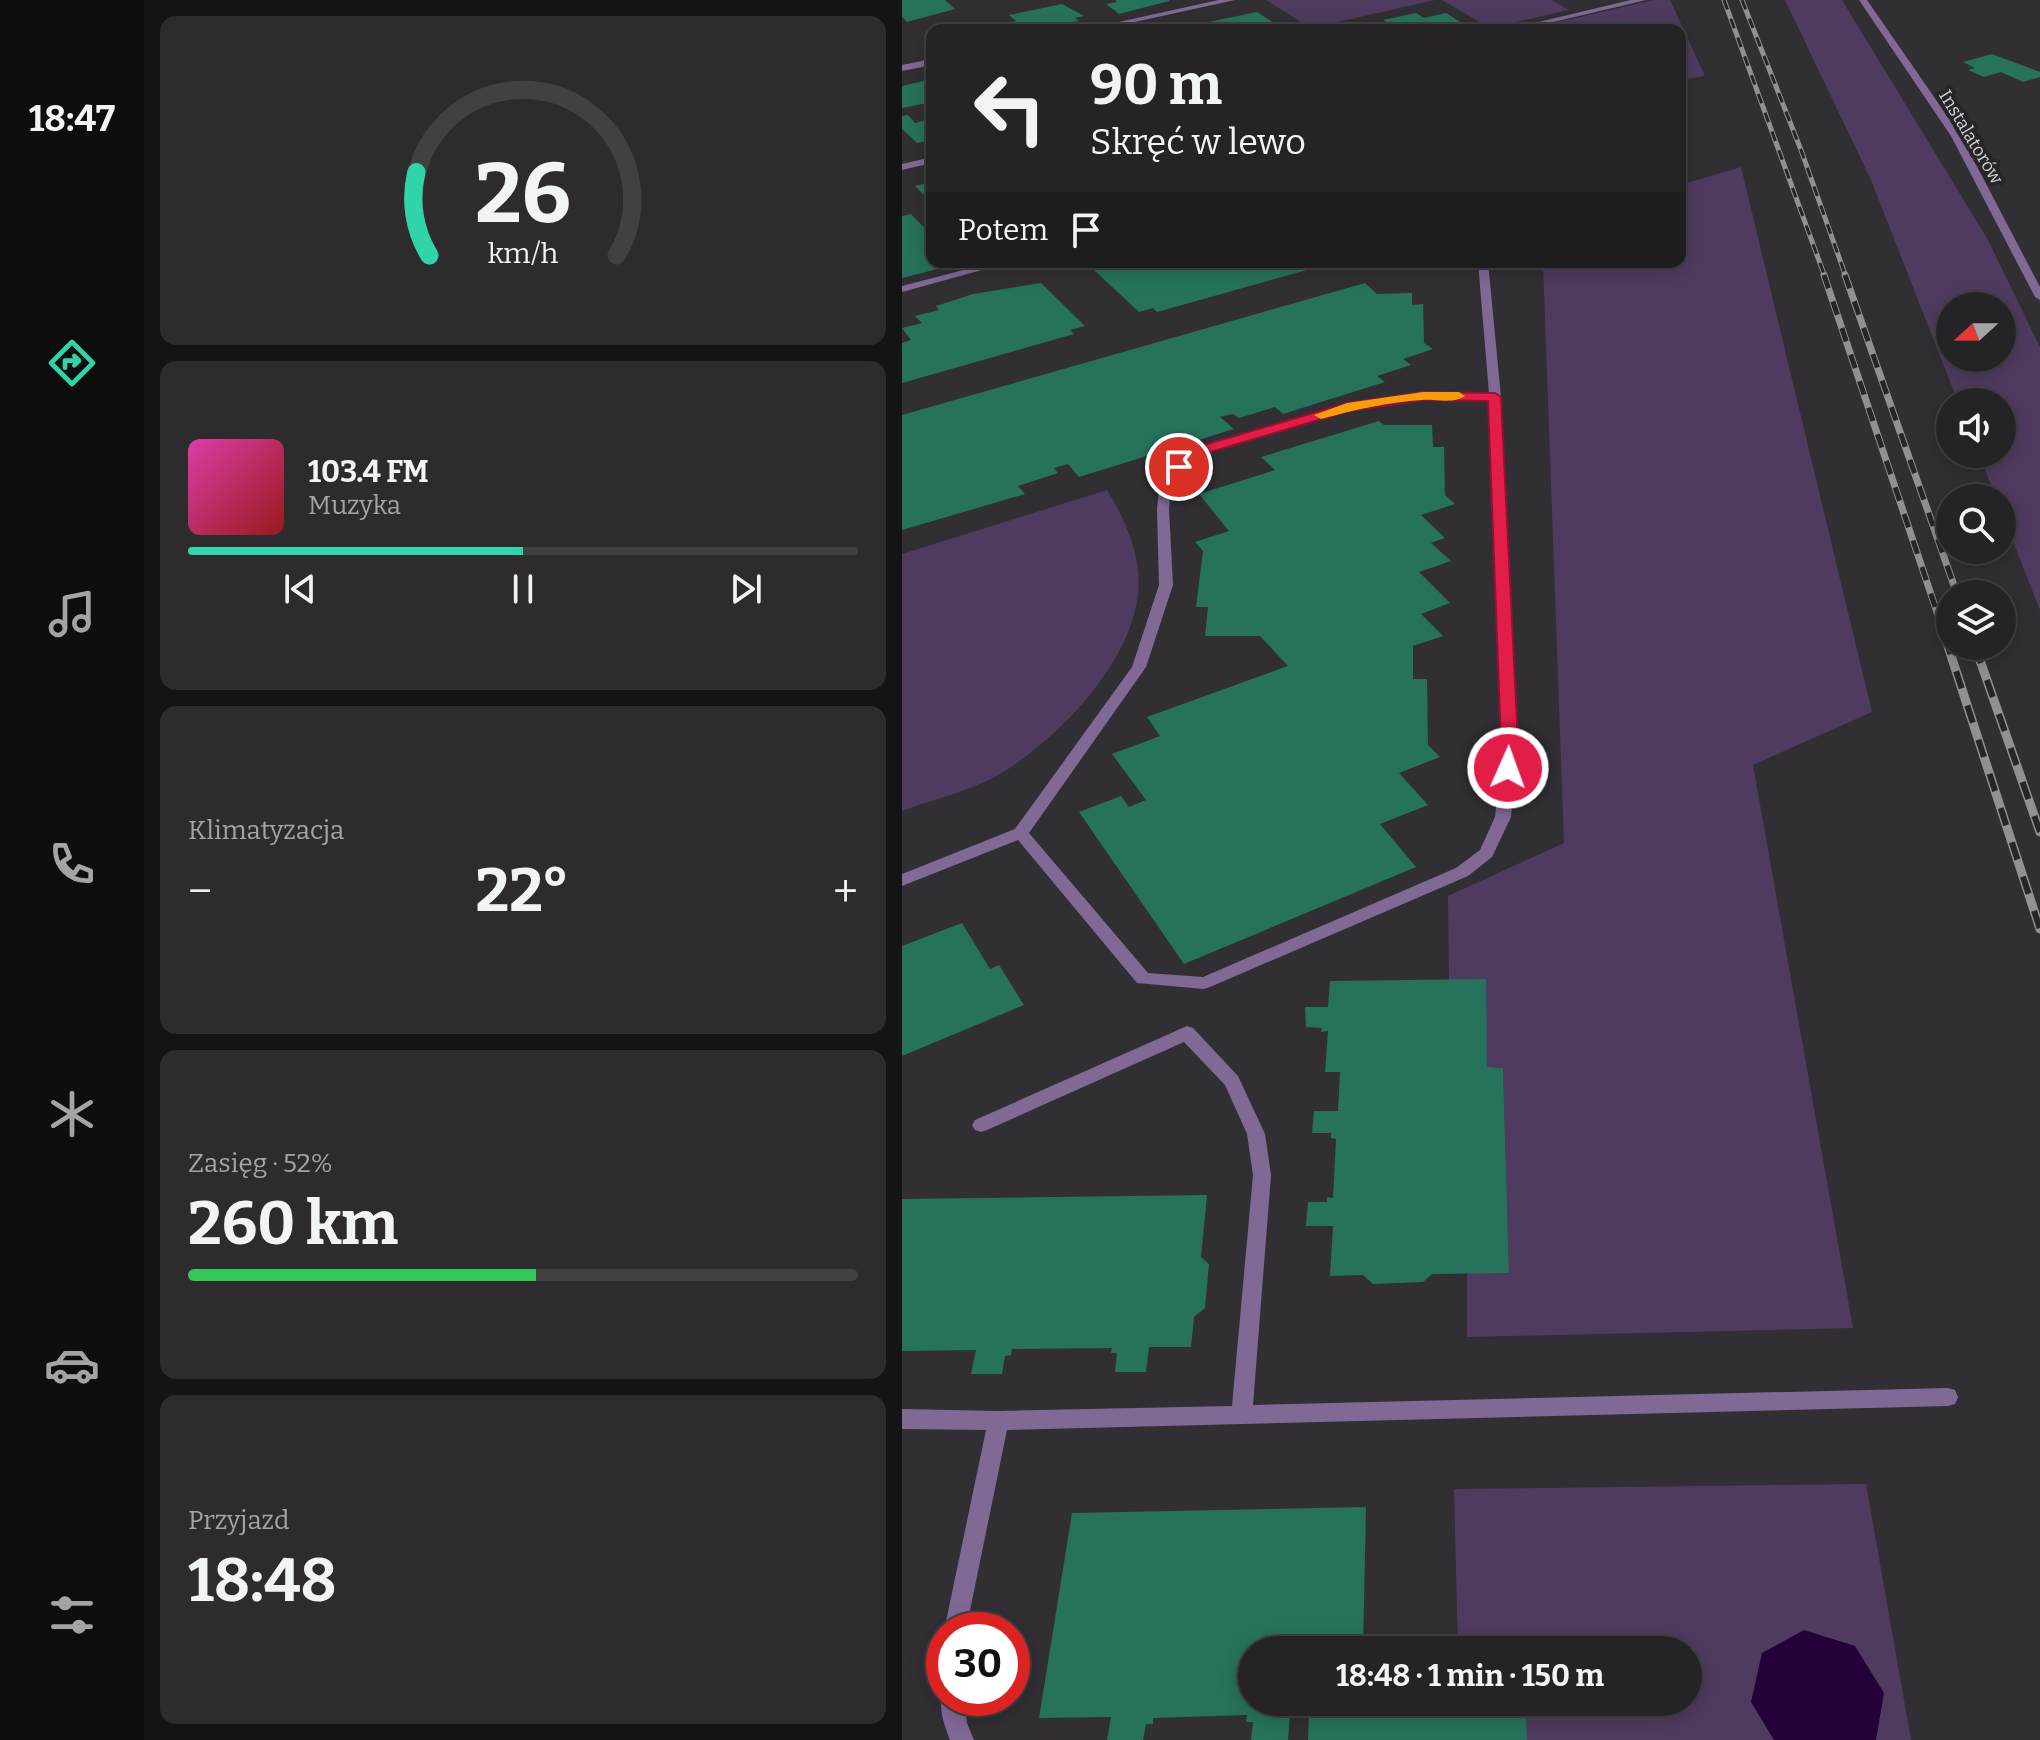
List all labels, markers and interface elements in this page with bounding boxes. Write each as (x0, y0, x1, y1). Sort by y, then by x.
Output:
text: 90 m (1090, 52, 1222, 119)
icon: left (958, 56, 1062, 160)
street label: Instalatorów (1934, 86, 2008, 189)
text: 18:47 (29, 97, 115, 141)
text: Skręć w lewo (1090, 120, 1306, 164)
text: 26 (475, 144, 571, 244)
icon: arrive (1064, 208, 1108, 252)
text: Potem (958, 212, 1048, 248)
text: km/h (488, 237, 559, 272)
north arrow (1936, 292, 2016, 372)
map controls (1936, 292, 2016, 660)
icon: directions (44, 335, 100, 391)
button: sound (1936, 388, 2016, 468)
pin (1145, 433, 1213, 501)
icon: arrive (1157, 445, 1201, 489)
text: 103.4 FM (308, 454, 429, 490)
button: search (1936, 484, 2016, 564)
text: Muzyka (308, 490, 401, 521)
icon: previous (278, 567, 322, 611)
icon: pause (501, 567, 545, 611)
icon: next (724, 567, 768, 611)
button: layers (1936, 580, 2016, 660)
icon: music (44, 586, 100, 642)
position arrow (1466, 726, 1550, 810)
text: Klimatyzacja (188, 815, 344, 846)
icon: phone (44, 836, 100, 892)
text: 22° (476, 855, 570, 927)
text: − (188, 865, 212, 918)
text: + (833, 865, 858, 918)
icon: climate (44, 1086, 100, 1142)
text: Zasięg · 52% (188, 1148, 333, 1179)
text: 260 km (188, 1188, 398, 1260)
icon: car (44, 1337, 100, 1393)
text: Przyjazd (188, 1505, 290, 1536)
text: 18:48 (188, 1545, 337, 1617)
icon: filters (44, 1587, 100, 1643)
speed limit sign: 30 (926, 1612, 1030, 1716)
text: 18:48 · 1 min · 150 m (1336, 1658, 1604, 1694)

